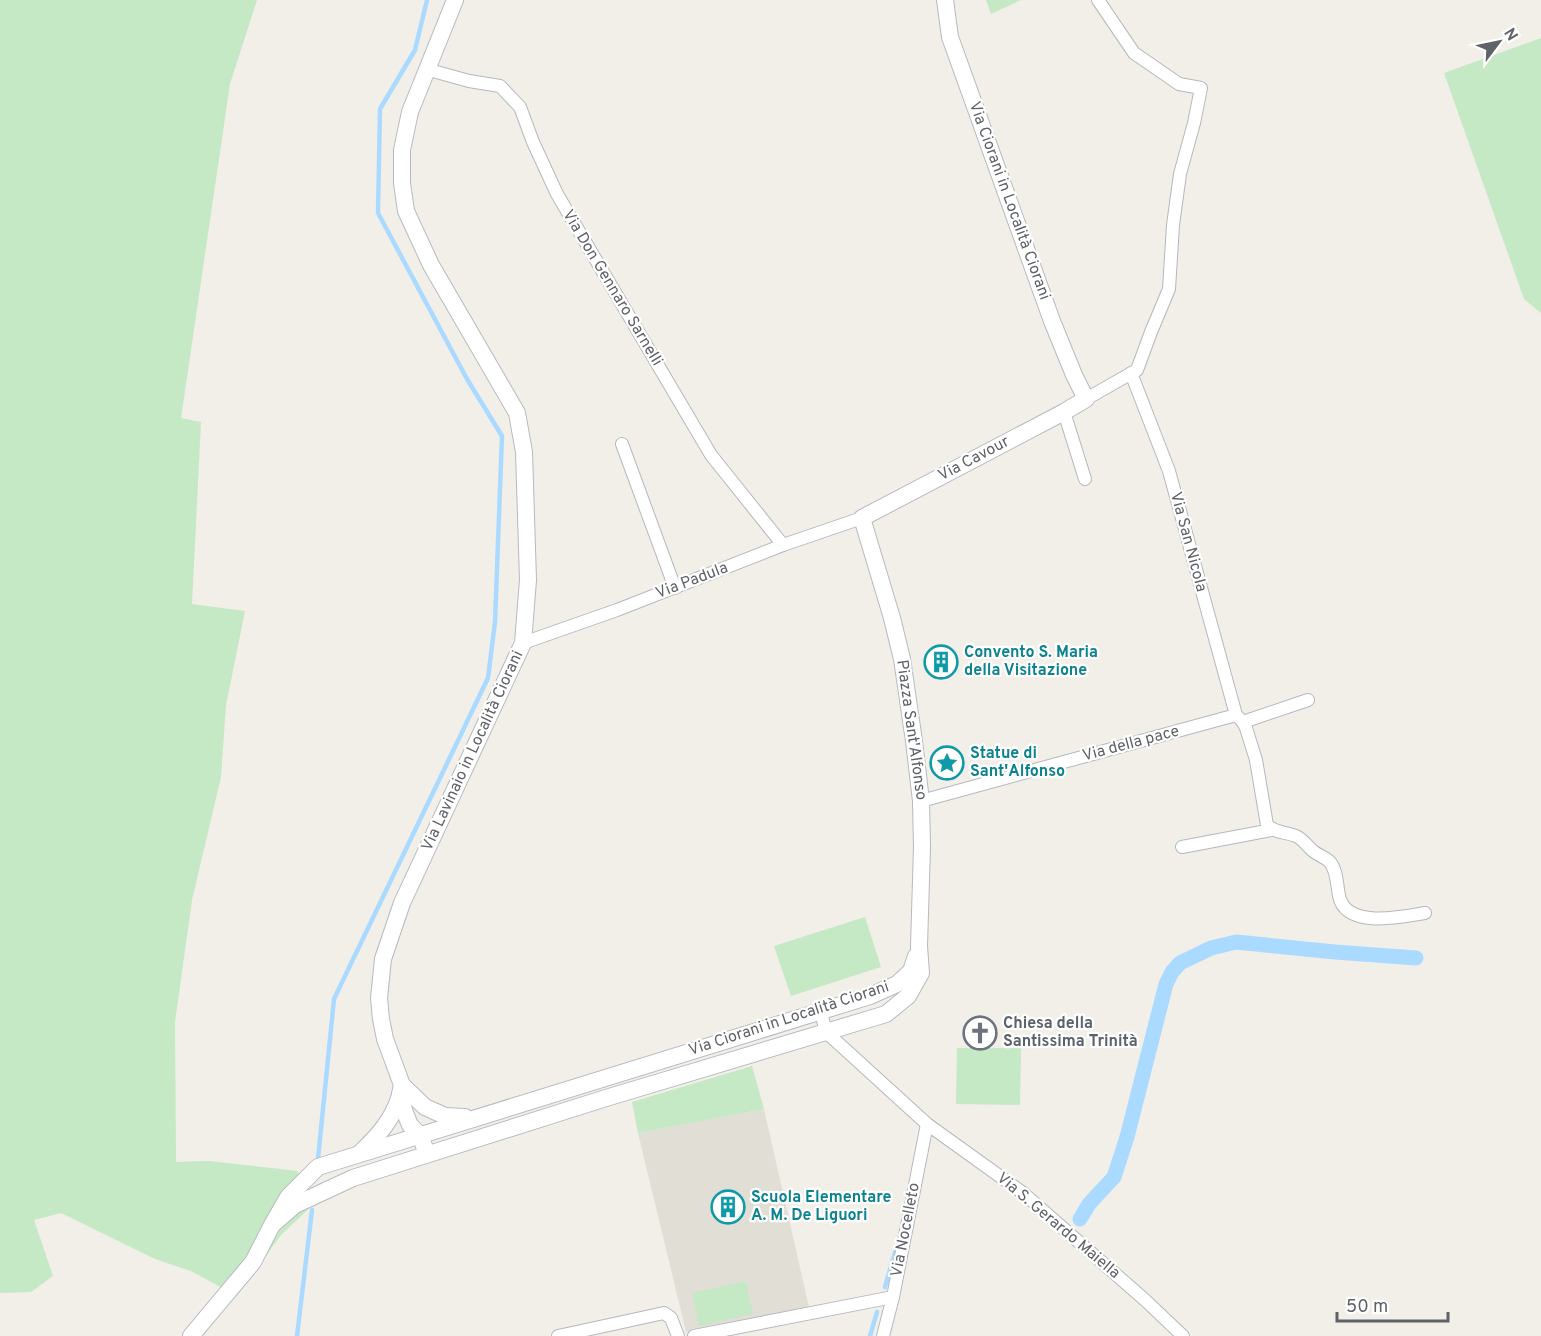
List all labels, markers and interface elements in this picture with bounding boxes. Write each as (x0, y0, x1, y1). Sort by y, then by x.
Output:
north arrow (1469, 12, 1529, 72)
text: N (1498, 25, 1522, 45)
street label: Via Ciorani in Località Ciorani (964, 99, 1054, 303)
street label: Via Don Gennaro Sarnelli (557, 206, 667, 370)
street label: Via Cavour (935, 432, 1013, 486)
street label: Via San Nicola (1165, 490, 1211, 594)
street label: Via Padula (653, 558, 731, 604)
place label: Convento S. Maria della Visitazione (964, 643, 1098, 681)
building icon: Convento S. Maria della Visitazione (923, 644, 959, 680)
street label: Via Lavinaio in Località Ciorani (418, 648, 528, 854)
street label: Piazza Sant'Alfonso (891, 659, 931, 801)
street label: Via della pace (1080, 721, 1182, 767)
place label: Statue di Sant'Alfonso (970, 744, 1065, 782)
place icon: Statue di Sant'Alfonso (929, 745, 965, 781)
street label: Via Ciorani in Località Ciorani (686, 977, 892, 1061)
place label: Chiesa della Santissima Trinità (1003, 1014, 1138, 1052)
church icon: Chiesa della Santissima Trinità (962, 1015, 998, 1051)
street label: Via S. Gerardo Maiella (992, 1168, 1124, 1284)
street label: Via Nocelleto (887, 1181, 925, 1279)
place label: Scuola Elementare A. M. De Liguori (751, 1188, 891, 1226)
building icon: Scuola Elementare A. M. De Liguori (710, 1189, 746, 1225)
scale bar (1337, 1285, 1448, 1323)
text: 50 m (1346, 1296, 1388, 1319)

